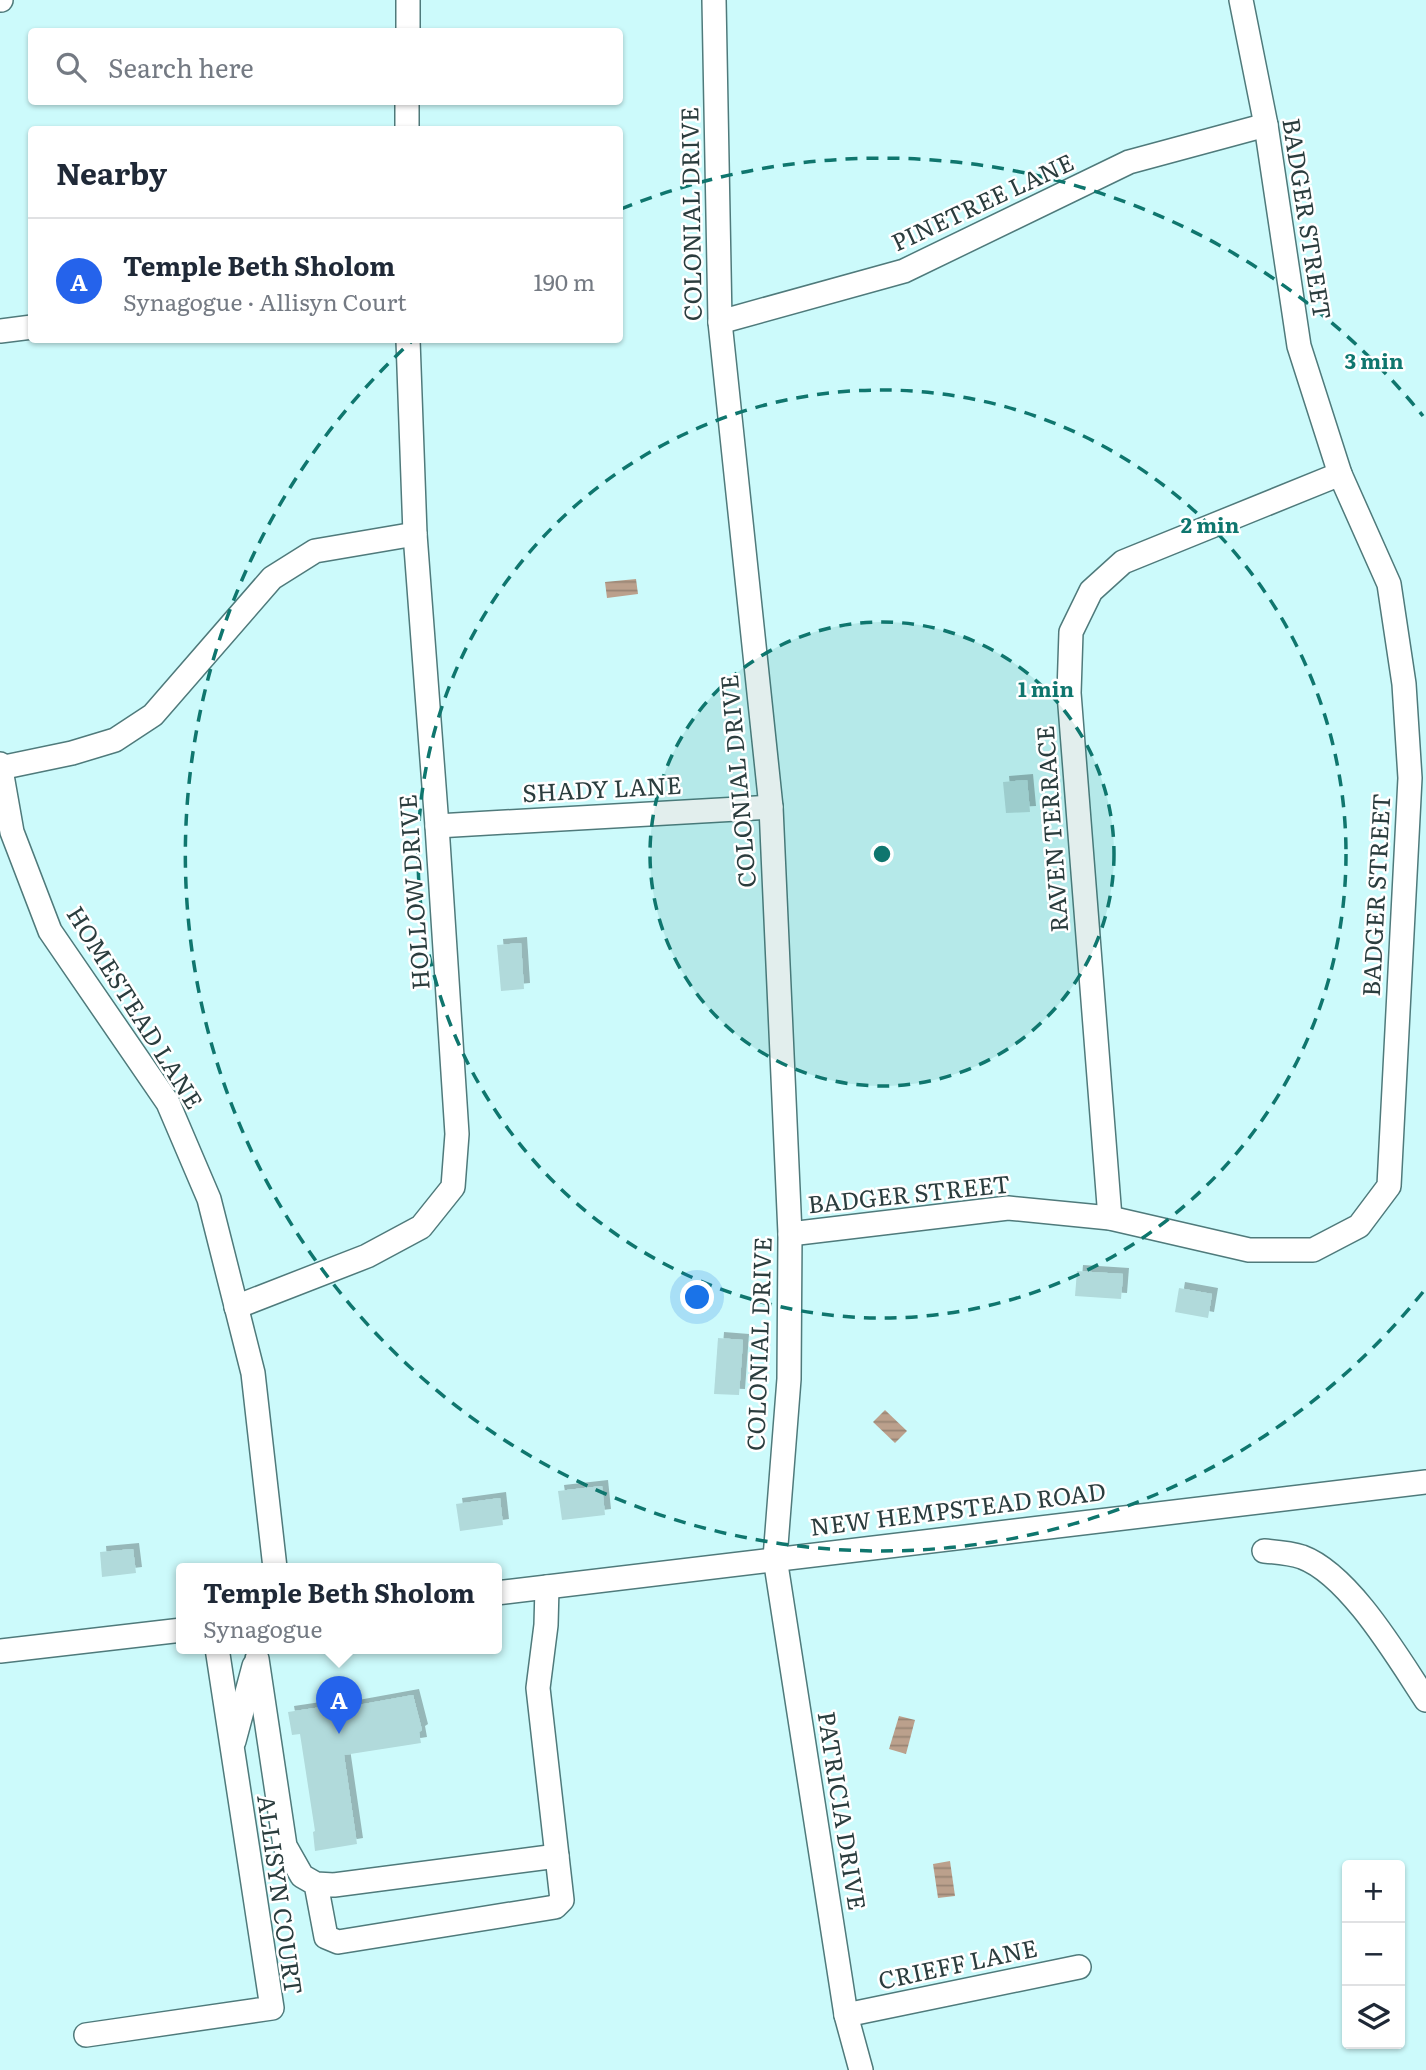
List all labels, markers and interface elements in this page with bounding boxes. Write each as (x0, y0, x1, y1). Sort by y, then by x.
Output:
search box (28, 28, 623, 105)
text: Search here (108, 47, 254, 86)
icon: search (52, 48, 90, 86)
street label: COLONIAL DRIVE (670, 107, 709, 321)
street label: BADGER STREET (1275, 115, 1342, 322)
street label: PINETREE LANE (885, 143, 1079, 258)
text: Nearby (56, 150, 167, 194)
text: Temple Beth Sholom (123, 245, 395, 284)
text: A (70, 264, 88, 298)
text: 190 m (533, 264, 595, 298)
text: Synagogue · Allisyn Court (123, 284, 407, 318)
text: 3 min (1344, 344, 1404, 375)
text: 2 min (1181, 508, 1240, 539)
text: 1 min (1018, 672, 1074, 703)
street label: COLONIAL DRIVE (710, 673, 763, 889)
street label: RAVEN TERRACE (1026, 725, 1075, 934)
street label: SHADY LANE (521, 766, 682, 809)
street label: BADGER STREET (1352, 792, 1397, 997)
street label: HOLLOW DRIVE (388, 793, 437, 991)
centre of rings (870, 842, 894, 866)
street label: HOMESTEAD LANE (59, 899, 213, 1115)
street label: BADGER STREET (806, 1164, 1012, 1221)
street label: COLONIAL DRIVE (736, 1236, 779, 1452)
your location (680, 1280, 714, 1314)
street label: NEW HEMPSTEAD ROAD (808, 1472, 1108, 1543)
popup (176, 1563, 502, 1654)
text: Temple Beth Sholom (203, 1572, 475, 1611)
text: Synagogue (203, 1611, 322, 1645)
pin: A (316, 1676, 362, 1734)
street label: PATRICIA DRIVE (810, 1709, 876, 1913)
street label: ALLISYN COURT (250, 1792, 313, 1997)
map controls (1342, 1860, 1405, 2049)
button: + (1342, 1860, 1405, 1923)
button: − (1342, 1923, 1405, 1986)
street label: CRIEFF LANE (875, 1929, 1040, 1996)
button: layers (1342, 1986, 1405, 2049)

